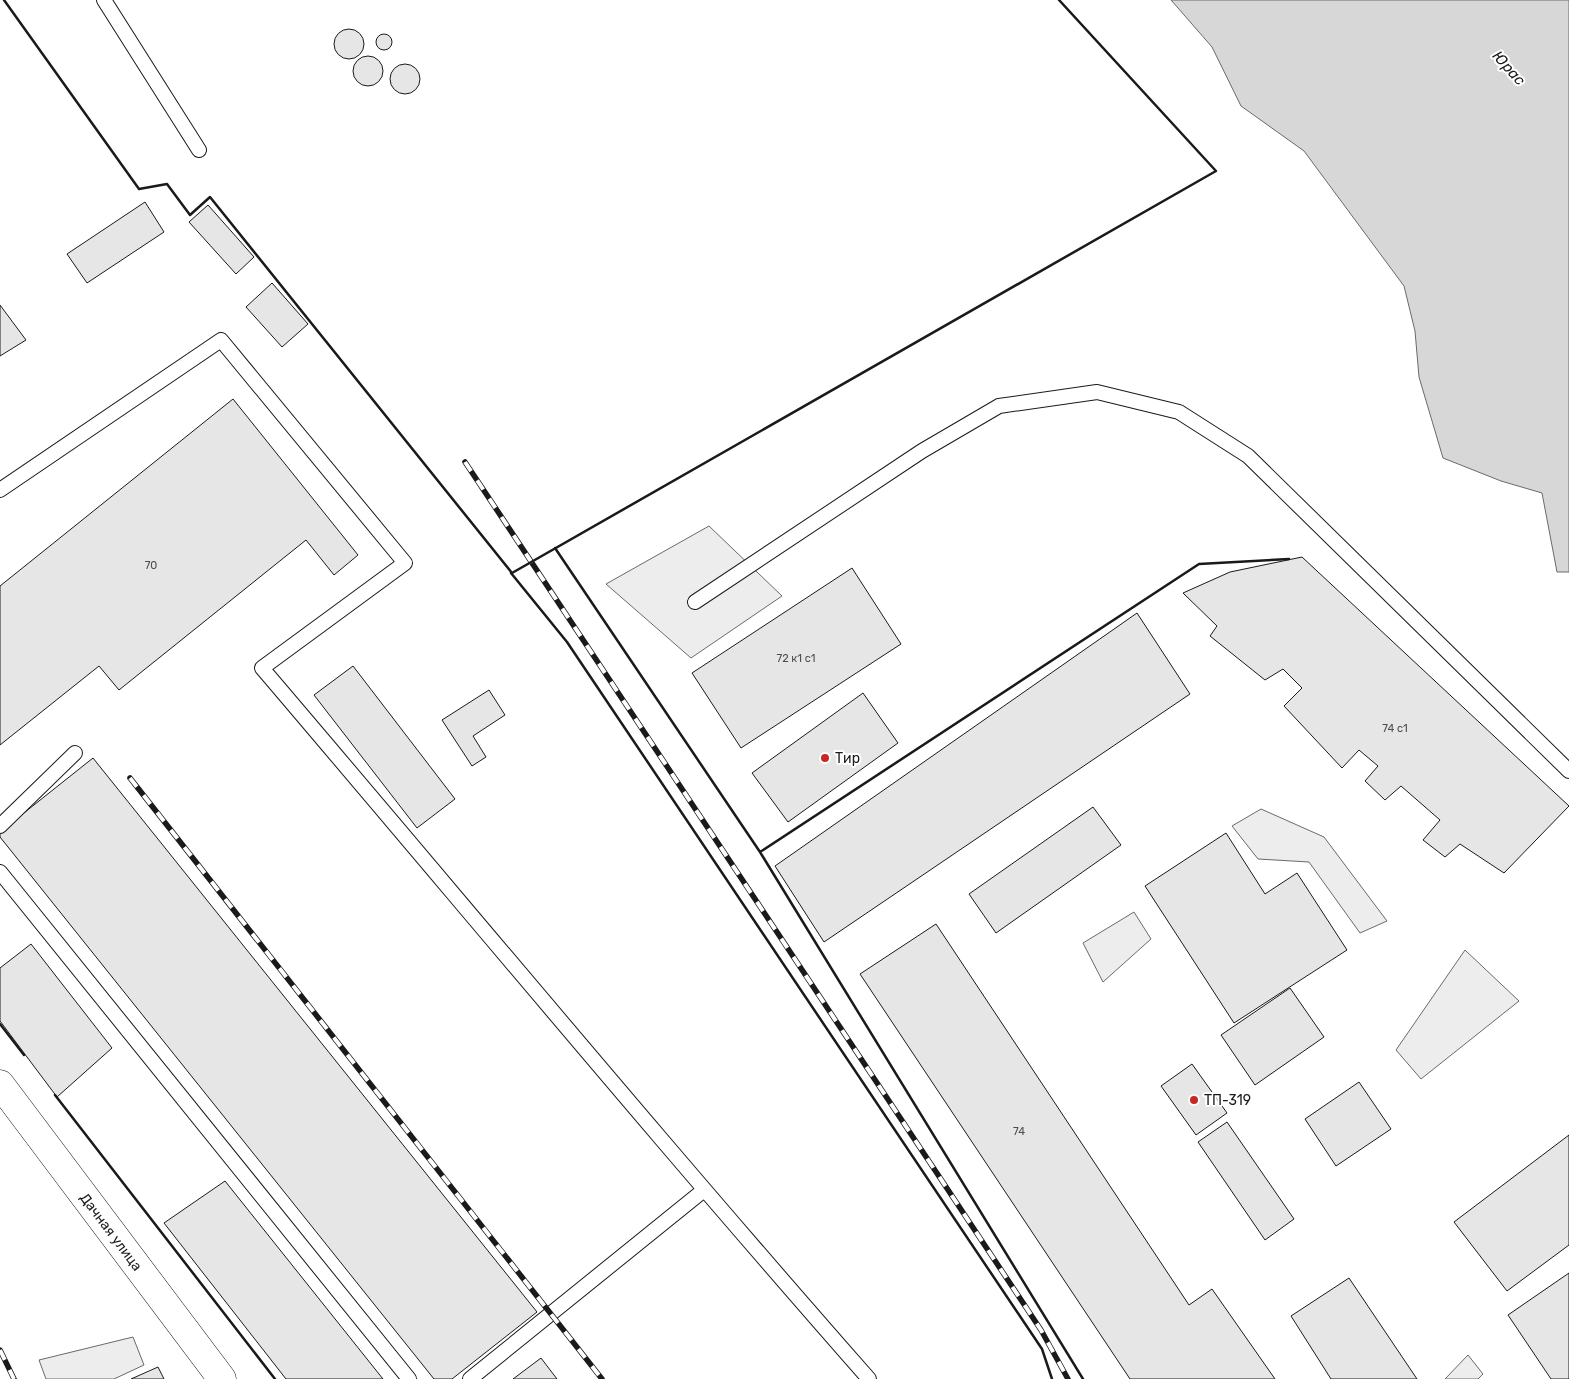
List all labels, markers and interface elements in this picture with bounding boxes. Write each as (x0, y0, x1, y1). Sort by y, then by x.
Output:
water label: Юрас (1489, 47, 1529, 89)
house number: 70 (145, 559, 157, 572)
house number: 72 к1 с1 (777, 652, 815, 665)
house number: 74 с1 (1382, 722, 1408, 735)
place label: Тир (835, 750, 860, 767)
marker: Тир (819, 752, 831, 764)
place label: ТП-319 (1204, 1092, 1251, 1109)
marker: ТП-319 (1188, 1094, 1200, 1106)
house number: 74 (1013, 1125, 1025, 1138)
street label: Дачная улица (76, 1190, 146, 1274)

